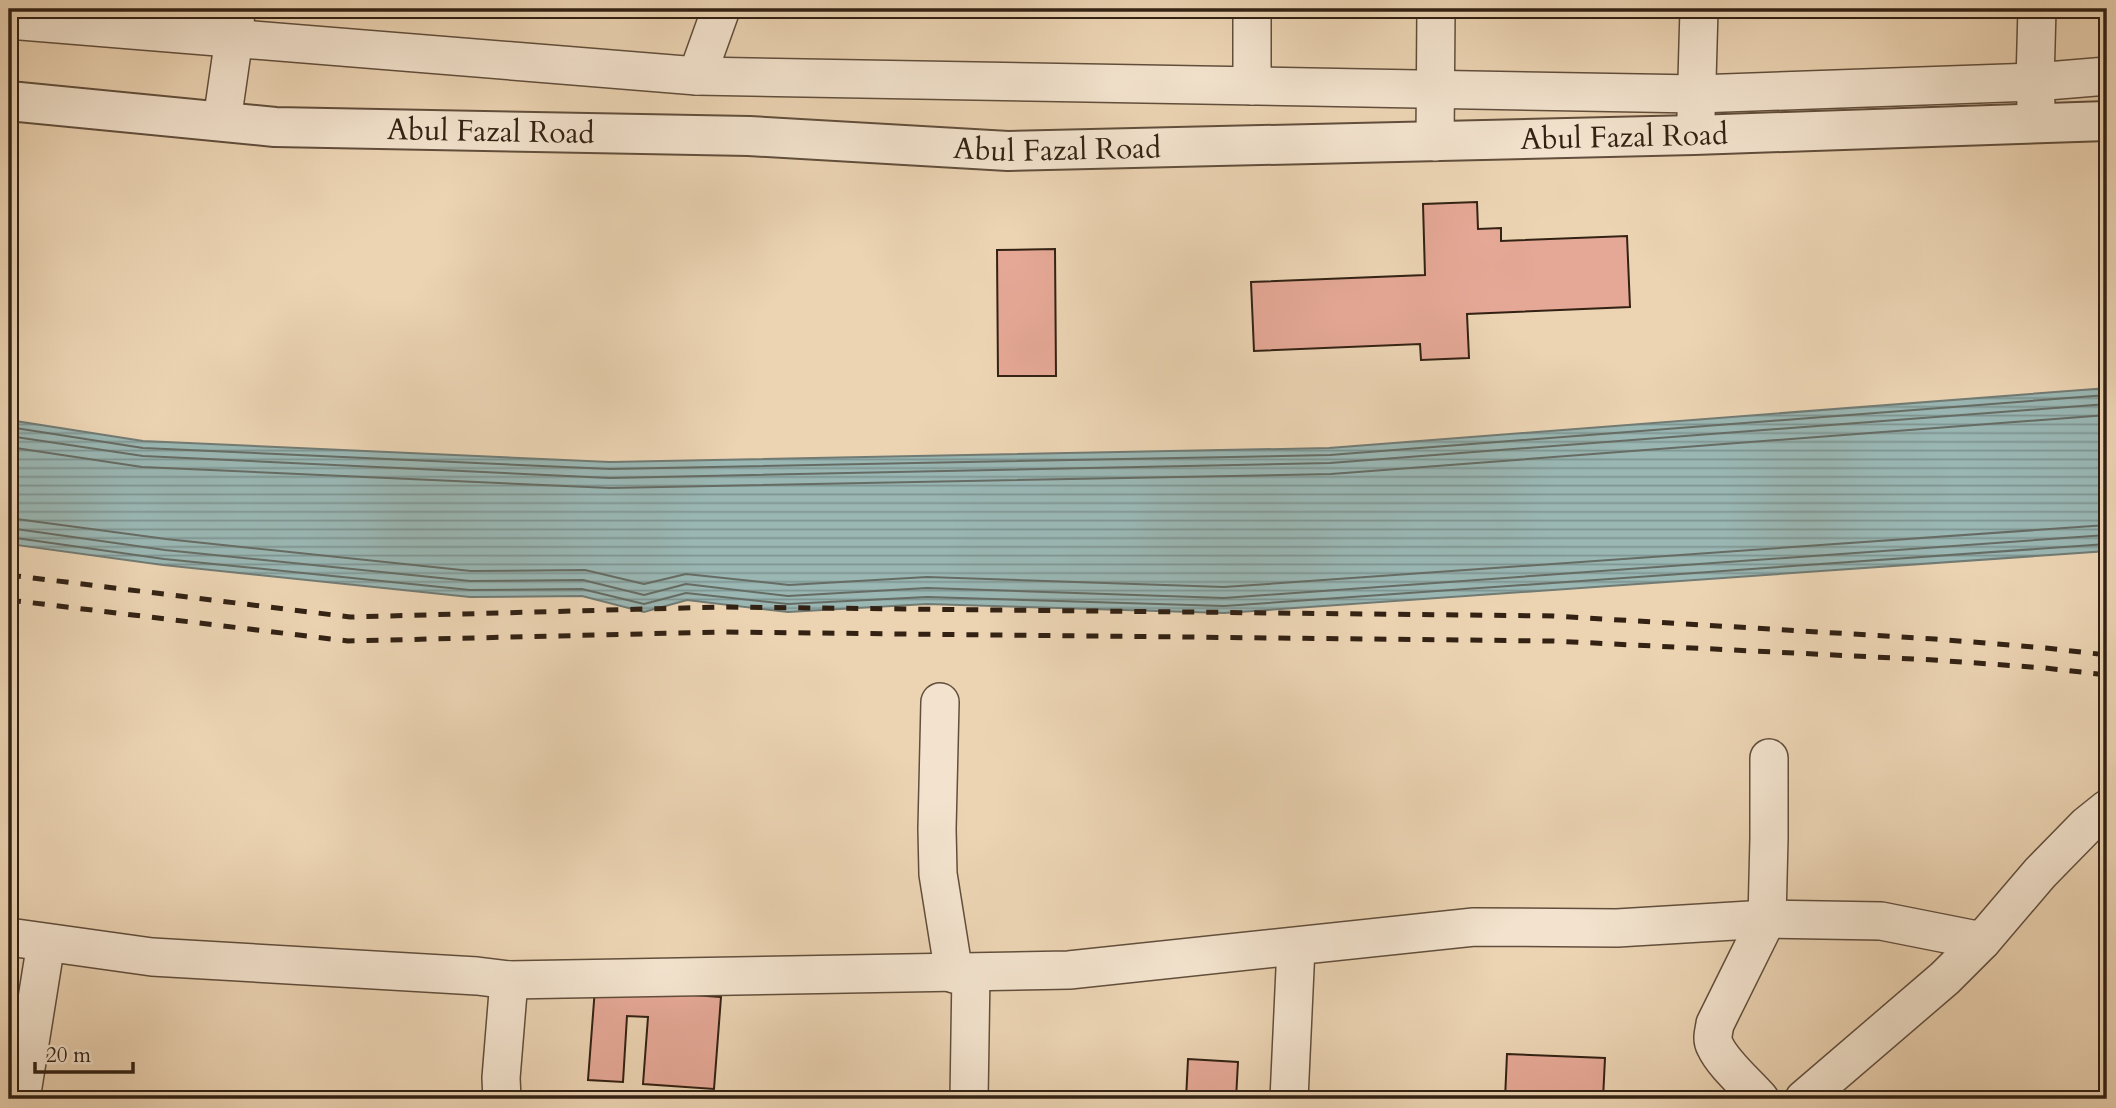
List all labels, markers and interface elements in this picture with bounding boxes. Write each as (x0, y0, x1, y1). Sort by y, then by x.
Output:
street label: Abul Fazal Road (386, 109, 595, 154)
street label: Abul Fazal Road (1520, 113, 1729, 160)
street label: Abul Fazal Road (952, 127, 1162, 172)
scale bar (35, 1031, 133, 1075)
text: 20 m (46, 1041, 91, 1070)

